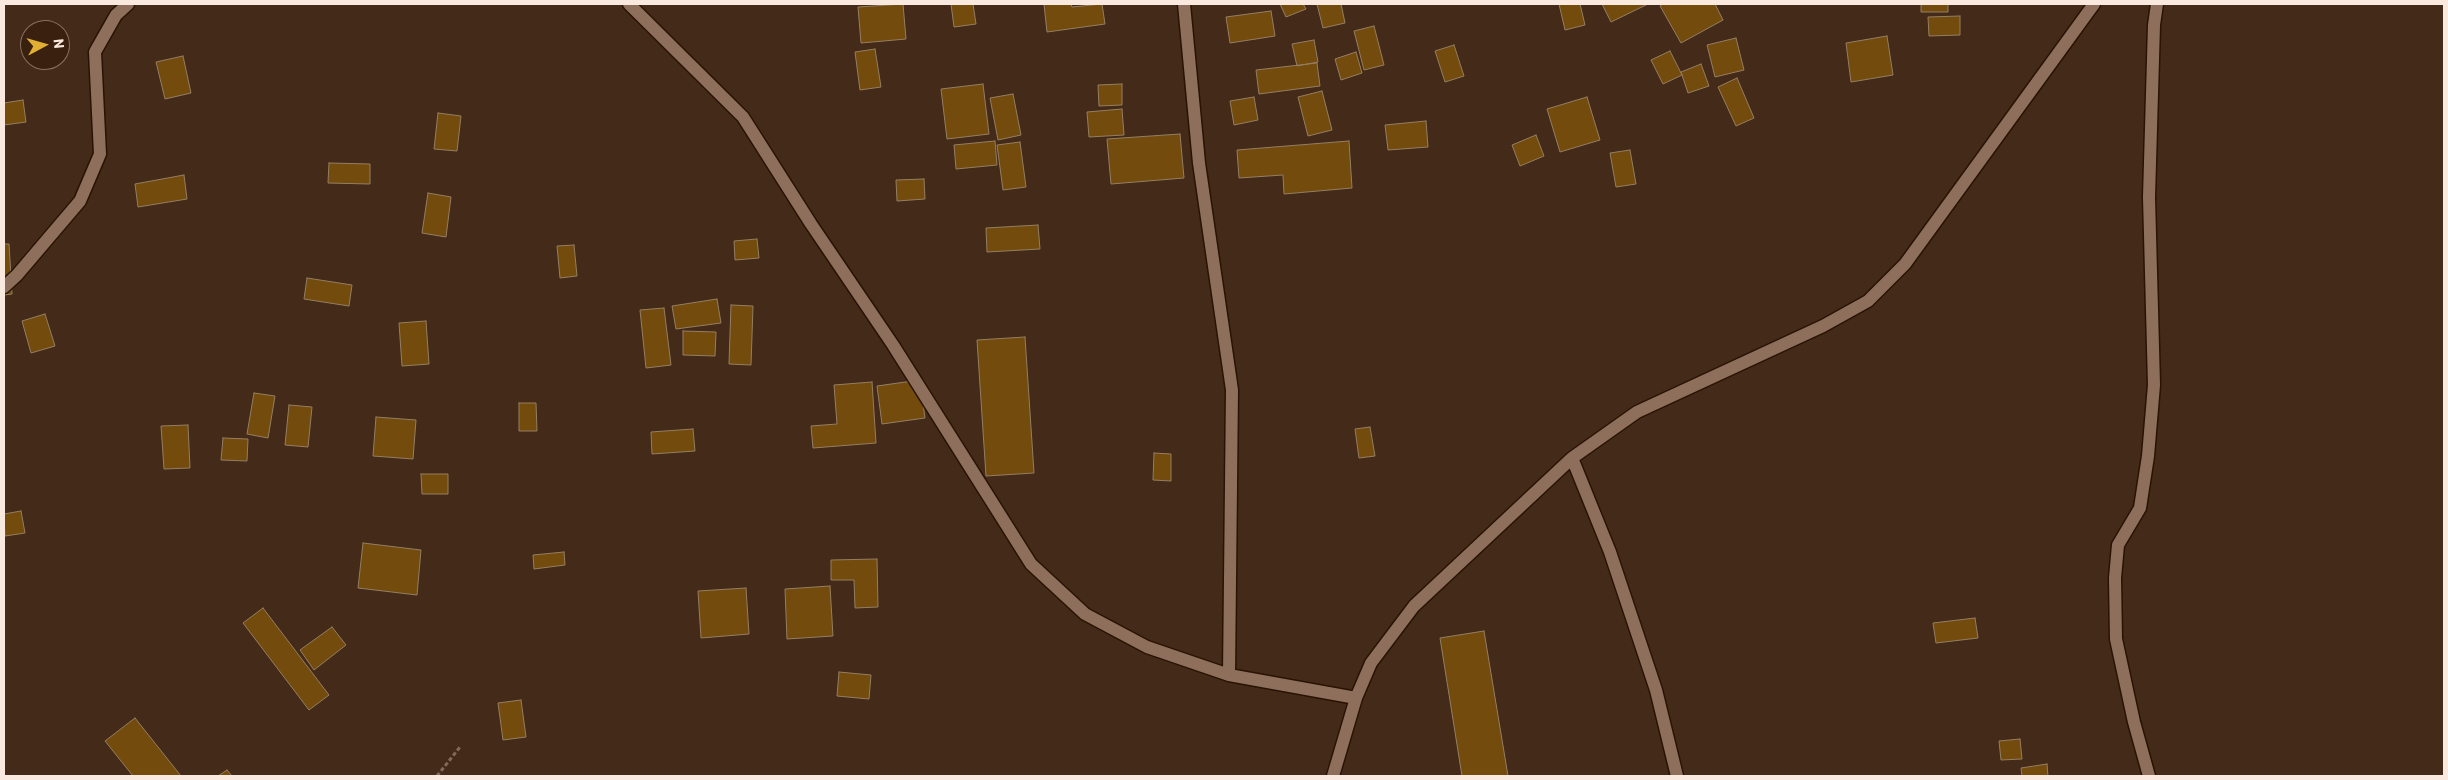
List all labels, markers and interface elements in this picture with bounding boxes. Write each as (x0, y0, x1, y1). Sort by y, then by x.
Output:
north arrow (20, 20, 70, 70)
text: N (50, 38, 68, 49)

